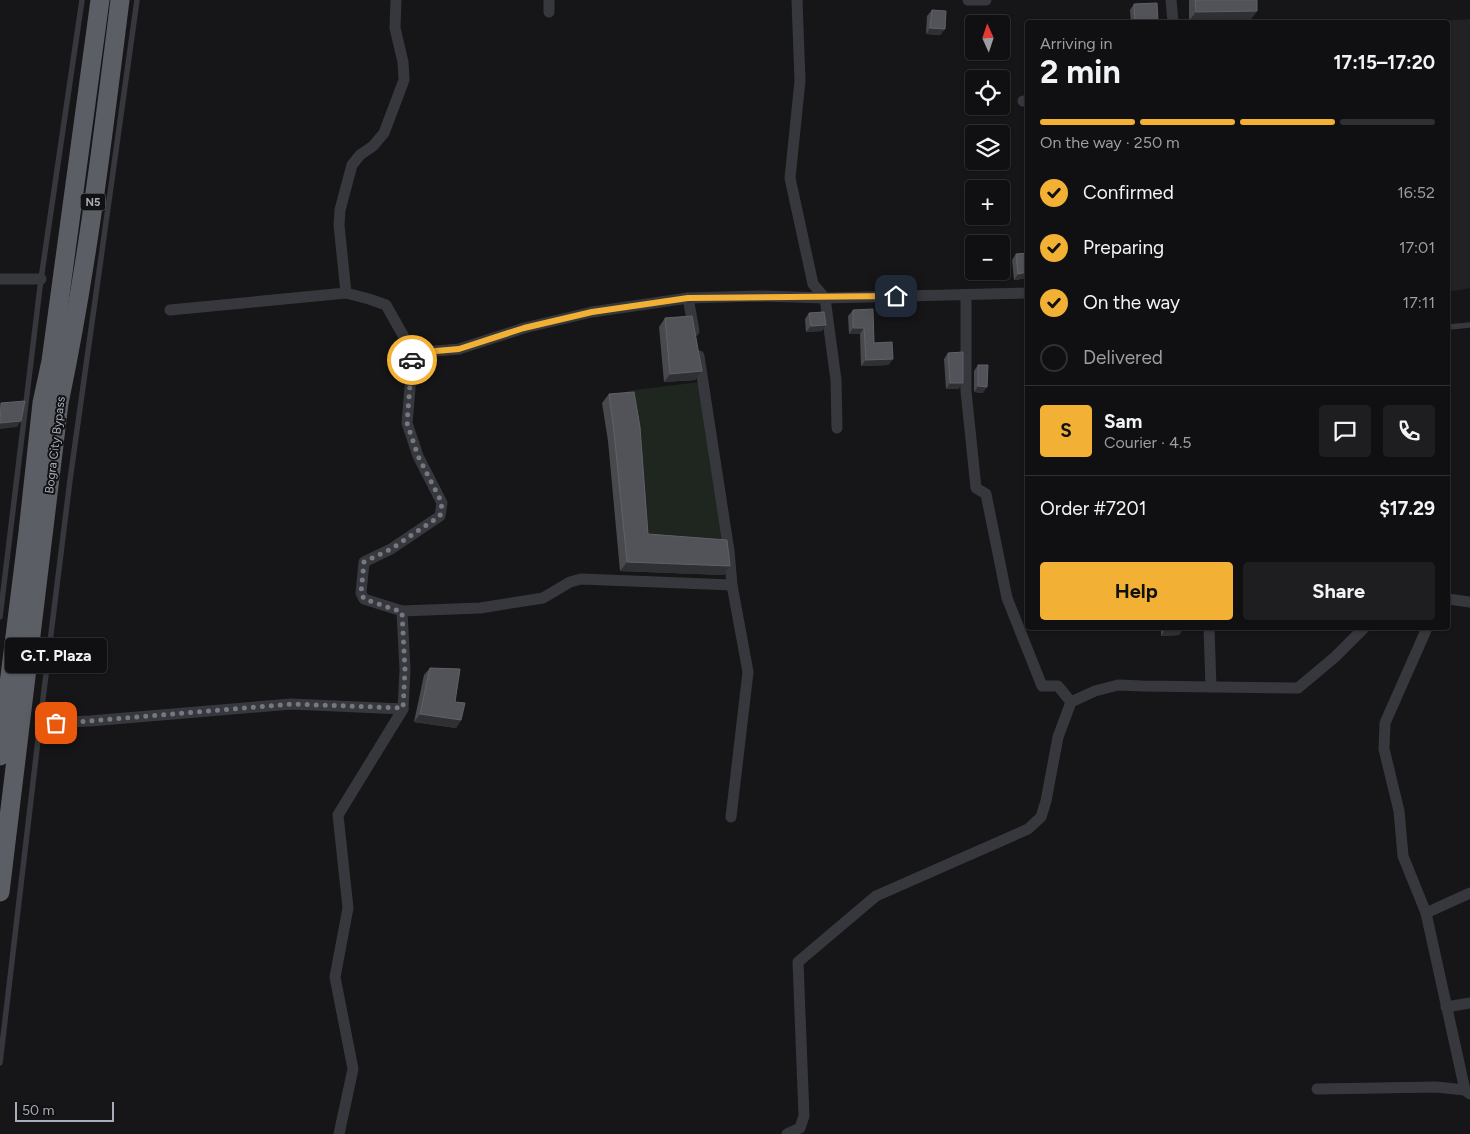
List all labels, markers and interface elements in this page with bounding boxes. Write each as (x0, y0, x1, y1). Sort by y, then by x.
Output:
north arrow (965, 15, 1010, 60)
map controls (965, 15, 1010, 280)
text: Arriving in (1040, 34, 1112, 53)
text: 17:15–17:20 (1334, 51, 1435, 74)
text: 2 min (1040, 53, 1121, 91)
button: locate (965, 70, 1010, 115)
button: layers (965, 125, 1010, 170)
text: On the way · 250 m (1040, 133, 1180, 152)
icon: check (1040, 179, 1068, 207)
button: + (965, 180, 1010, 225)
text: Confirmed (1083, 181, 1174, 204)
text: 16:52 (1397, 183, 1435, 202)
road number: N5 (80, 193, 106, 210)
icon: check (1040, 234, 1068, 262)
button: − (965, 235, 1010, 280)
text: Preparing (1083, 236, 1164, 259)
text: 17:01 (1399, 238, 1435, 257)
pin (875, 275, 917, 317)
icon: home (882, 282, 910, 310)
icon: check (1040, 289, 1068, 317)
text: On the way (1083, 291, 1180, 314)
text: 17:11 (1403, 293, 1435, 312)
courier (387, 335, 437, 385)
icon: car (398, 346, 426, 374)
text: Delivered (1083, 346, 1163, 369)
street label: Bogra City Bypass (42, 395, 68, 494)
button: chat (1319, 405, 1371, 457)
button: phone (1383, 405, 1435, 457)
text: Sam (1104, 410, 1142, 433)
text: S (1060, 419, 1072, 442)
text: Courier · 4.5 (1104, 433, 1191, 452)
text: Order #7201 (1040, 497, 1147, 520)
text: $17.29 (1379, 497, 1435, 520)
button: Help (1040, 562, 1233, 620)
button: Share (1243, 562, 1435, 620)
callout: G.T. Plaza (5, 638, 107, 673)
text: G.T. Plaza (20, 646, 92, 665)
pin (35, 702, 77, 744)
icon: bag (42, 709, 70, 737)
scale bar (15, 1099, 114, 1122)
text: 50 m (22, 1102, 54, 1119)

